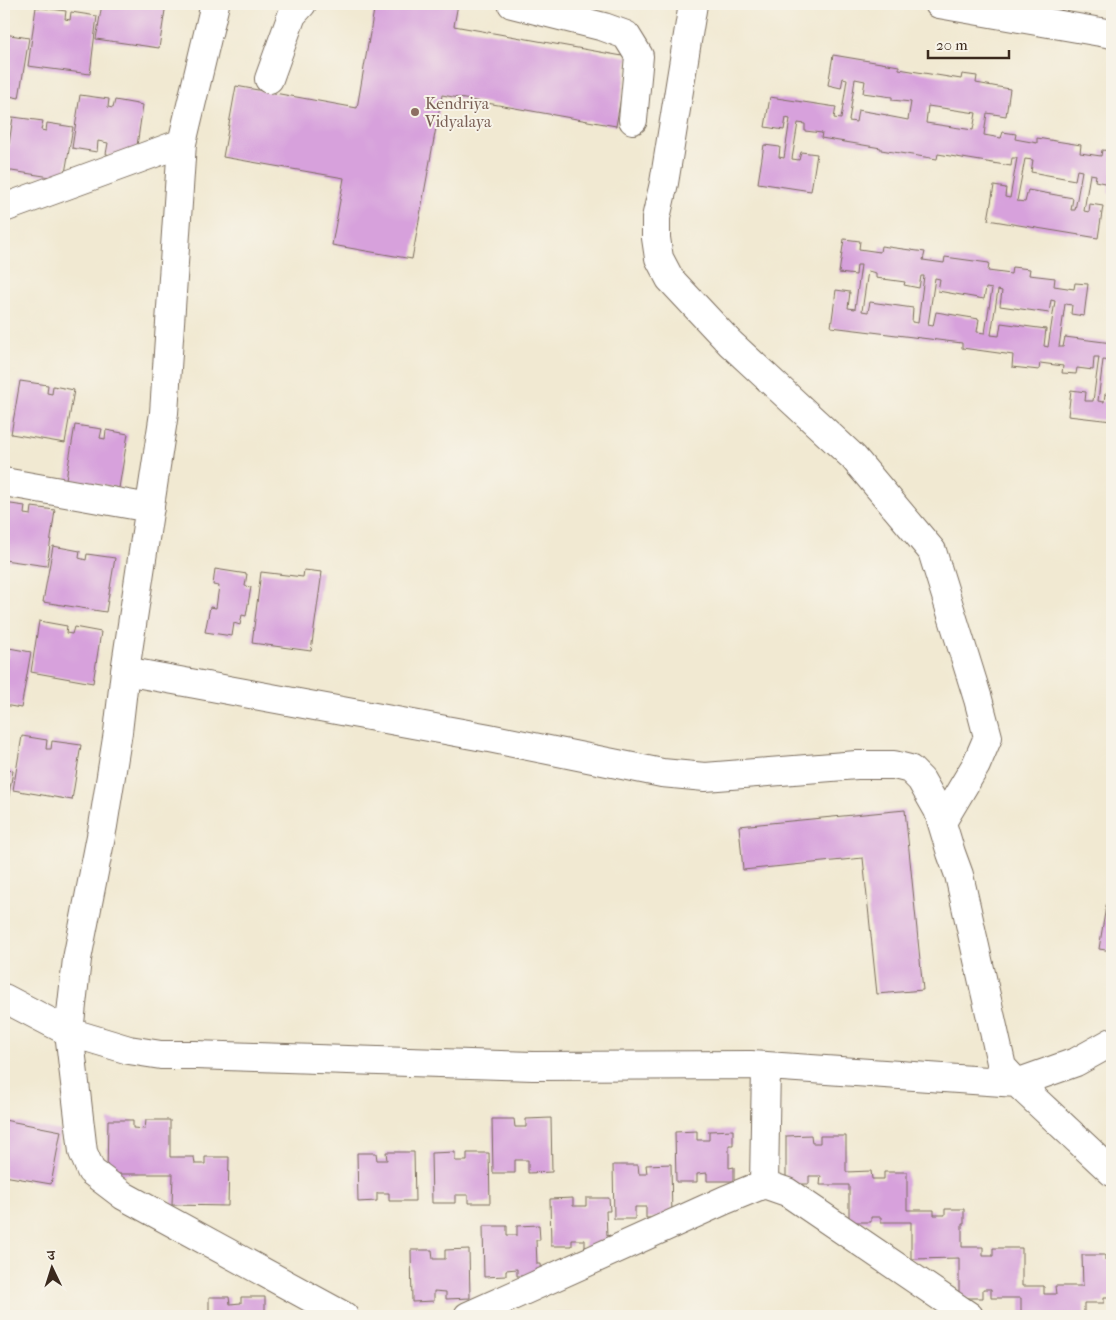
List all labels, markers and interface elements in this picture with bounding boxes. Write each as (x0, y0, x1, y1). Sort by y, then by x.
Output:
scale bar (928, 28, 1010, 60)
text: 20 m (936, 36, 968, 54)
place label: Kendriya Vidyalaya (424, 94, 492, 131)
marker: Kendriya Vidyalaya (409, 106, 421, 118)
north arrow (28, 1242, 78, 1292)
text: उ (46, 1247, 56, 1264)

